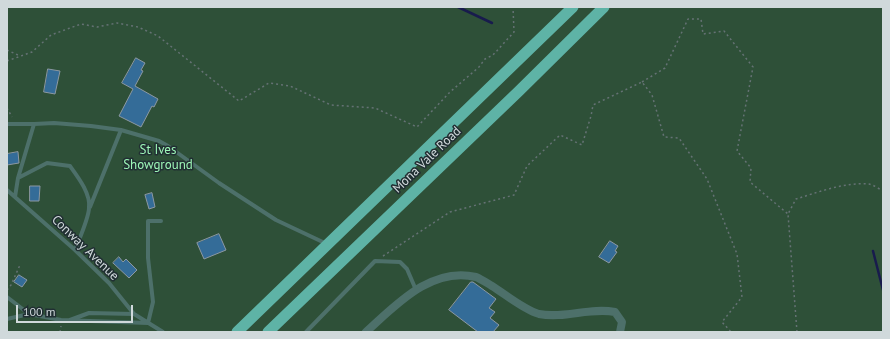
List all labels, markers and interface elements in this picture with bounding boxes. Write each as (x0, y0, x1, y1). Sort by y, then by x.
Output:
street label: Mona Vale Road (390, 124, 464, 196)
park label: St Ives Showground (123, 142, 193, 173)
street label: Conway Avenue (48, 212, 122, 284)
scale bar (18, 297, 135, 323)
text: 100 m (23, 304, 56, 319)

